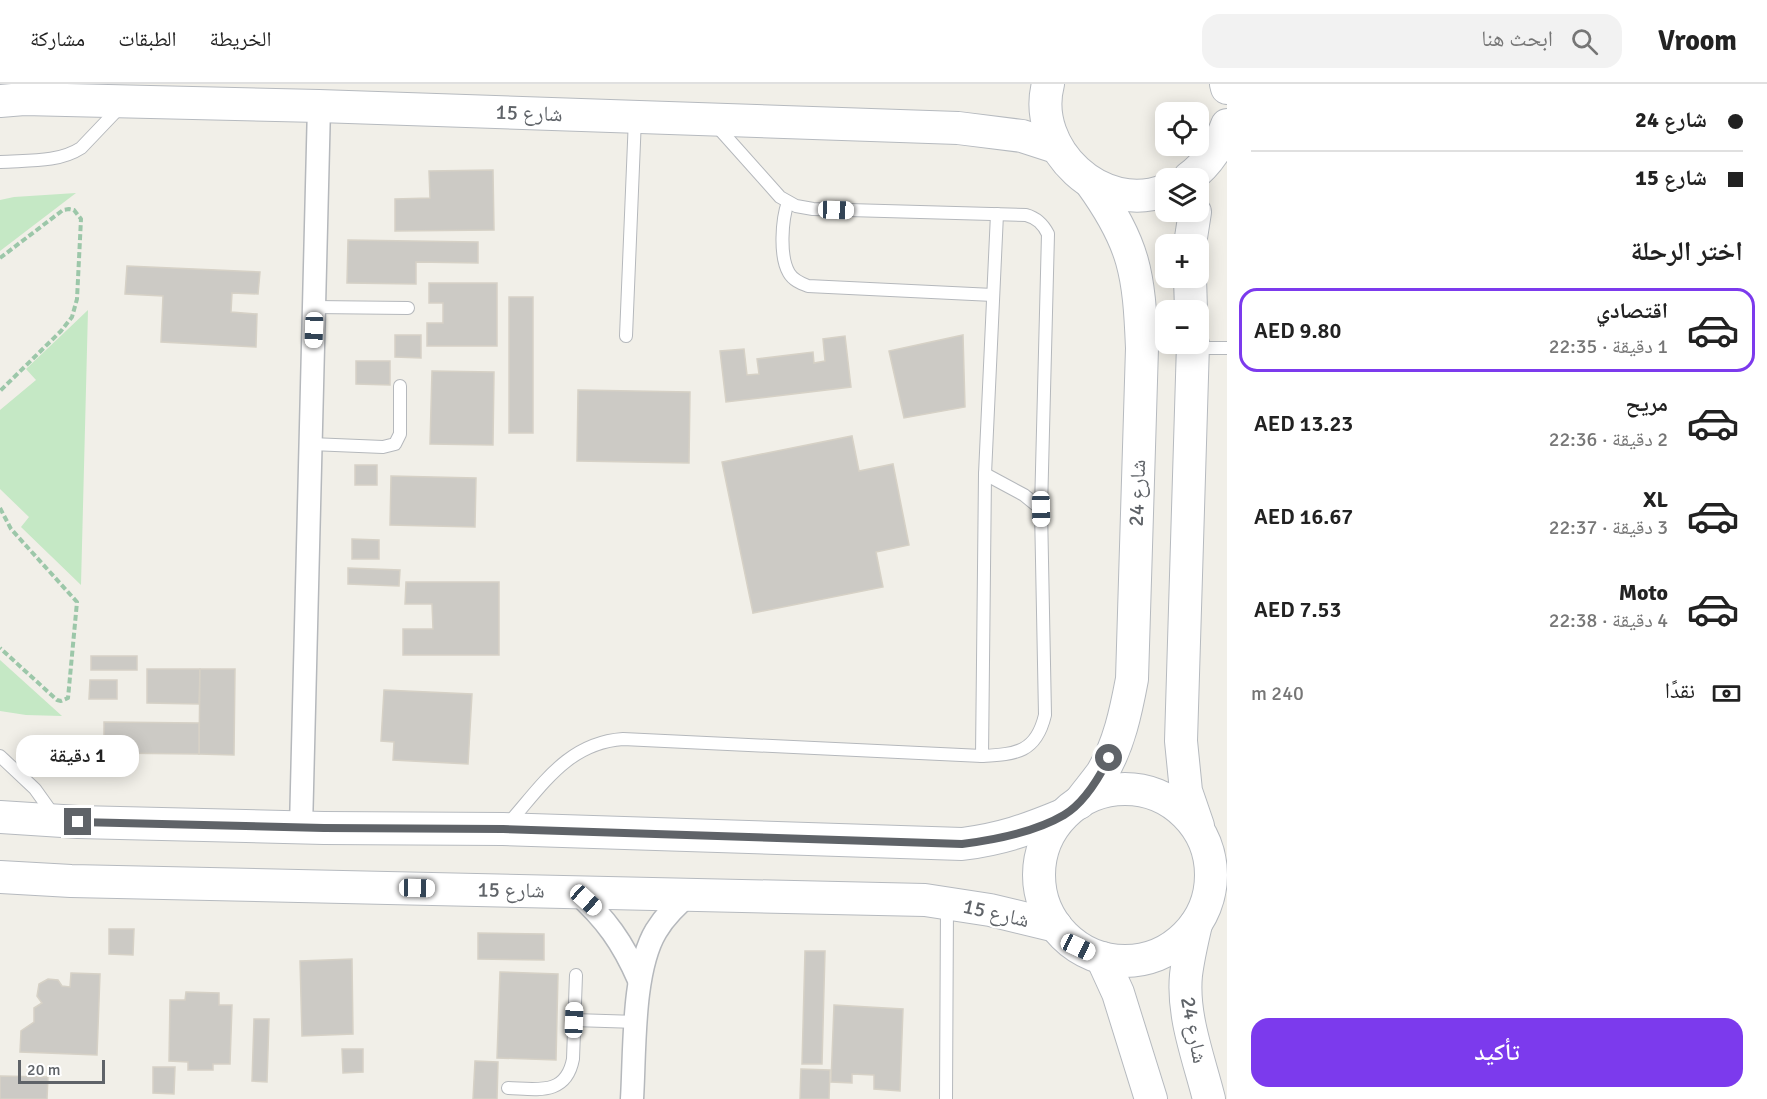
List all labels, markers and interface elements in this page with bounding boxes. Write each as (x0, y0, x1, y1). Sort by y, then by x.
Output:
search box (1202, 14, 1622, 68)
text: Vroom (1658, 24, 1737, 58)
text: ابحث هنا (1481, 25, 1553, 52)
icon: search (1568, 25, 1601, 58)
text: مشاركة (30, 26, 85, 52)
text: الطبقات (118, 26, 177, 52)
text: الخريطة (210, 26, 271, 52)
street label: شارع 15 (495, 99, 563, 127)
map controls (1155, 102, 1209, 354)
button: locate (1155, 102, 1209, 156)
text: شارع 24 (1635, 106, 1707, 133)
text: شارع 15 (1635, 164, 1707, 191)
button: layers (1155, 168, 1209, 222)
car (818, 200, 854, 220)
button: + (1155, 234, 1209, 288)
text: اختر الرحلة (1631, 235, 1743, 268)
text: اقتصادي (1596, 297, 1668, 324)
button: − (1155, 300, 1209, 354)
icon: car (1686, 303, 1740, 357)
car (304, 312, 324, 348)
text: AED 9.80 (1254, 317, 1341, 344)
text: 1 دقيقة · 22:35 (1549, 334, 1668, 359)
text: مريح (1625, 390, 1668, 417)
icon: car (1686, 396, 1740, 450)
text: AED 13.23 (1254, 410, 1353, 437)
text: 2 دقيقة · 22:36 (1549, 427, 1668, 452)
street label: شارع 24 (1123, 459, 1151, 527)
text: XL (1643, 486, 1668, 513)
icon: car (1686, 489, 1740, 543)
car (1032, 491, 1050, 527)
text: AED 16.67 (1254, 503, 1353, 530)
text: 3 دقيقة · 22:37 (1549, 515, 1668, 540)
text: Moto (1619, 579, 1668, 606)
icon: car (1686, 582, 1740, 636)
text: AED 7.53 (1254, 596, 1341, 623)
text: 4 دقيقة · 22:38 (1549, 608, 1668, 633)
text: نقدًا (1665, 677, 1695, 704)
icon: cash (1710, 677, 1743, 710)
text: 240 m (1251, 681, 1304, 706)
callout: 1 دقيقة (16, 735, 140, 777)
text: 1 دقيقة (49, 743, 106, 768)
route start (1095, 744, 1122, 771)
route end (64, 808, 91, 835)
street label: شارع 15 (477, 876, 545, 904)
car (399, 879, 435, 897)
car (567, 881, 605, 919)
street label: شارع 15 (960, 893, 1032, 933)
car (1058, 931, 1098, 963)
street label: شارع 24 (1175, 995, 1213, 1065)
car (564, 1002, 584, 1038)
button: تأكيد (1251, 1018, 1743, 1087)
scale bar (18, 1057, 105, 1084)
text: 20 m (27, 1060, 61, 1080)

